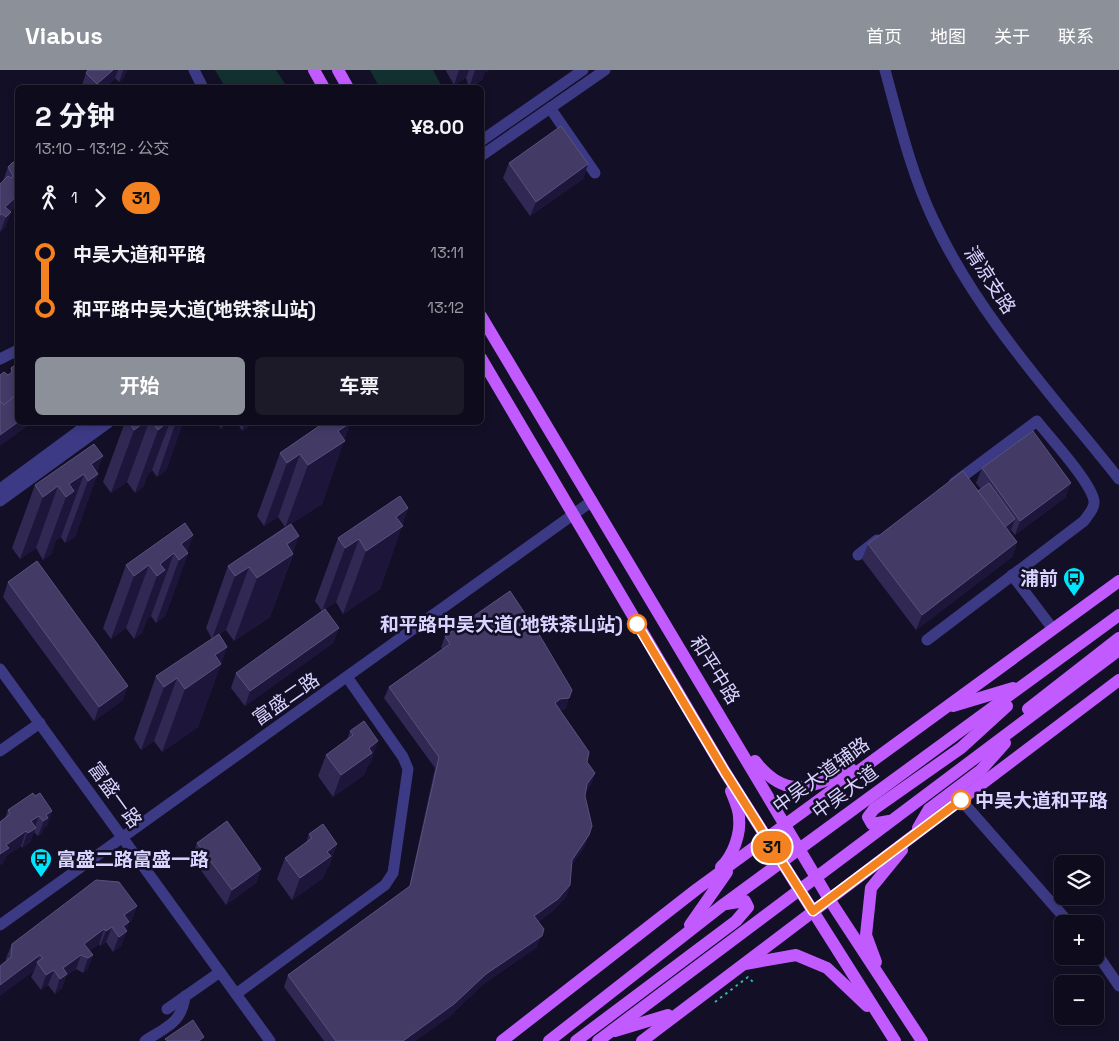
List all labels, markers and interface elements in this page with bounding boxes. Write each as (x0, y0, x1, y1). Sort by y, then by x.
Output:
text: Viabus (25, 20, 103, 51)
text: 首页 (866, 25, 902, 48)
text: 地图 (930, 25, 966, 48)
text: 关于 (994, 25, 1030, 48)
text: 联系 (1058, 25, 1094, 48)
text: 2 分钟 (35, 98, 115, 134)
text: ¥8.00 (411, 115, 464, 140)
text: 13:10 – 13:12 · 公交 (35, 138, 169, 159)
icon: walk (35, 184, 63, 212)
icon: forward (86, 184, 114, 212)
text: 31 (132, 186, 150, 209)
text: 1 (71, 187, 78, 208)
street label: 清凉支路 (959, 241, 1021, 319)
text: 中吴大道和平路 (73, 242, 206, 267)
text: 13:11 (430, 242, 464, 263)
text: 和平路中吴大道(地铁茶山站) (73, 297, 316, 322)
text: 13:12 (427, 297, 464, 318)
button: 开始 (35, 357, 245, 415)
button: 车票 (255, 357, 464, 415)
place label: 浦前 (1020, 566, 1058, 591)
bus stop icon: 浦前 (1062, 566, 1086, 597)
place label: 和平路中吴大道(地铁茶山站) (380, 612, 623, 637)
marker: 和平路中吴大道(地铁茶山站) (627, 614, 647, 634)
street label: 和平中路 (684, 631, 746, 709)
street label: 富盛二路 (248, 667, 324, 731)
street label: 中吴大道辅路 (768, 732, 874, 818)
street label: 富盛一路 (83, 757, 147, 833)
street label: 中吴大道 (808, 760, 882, 824)
place label: 中吴大道和平路 (975, 788, 1108, 813)
marker: 中吴大道和平路 (951, 790, 971, 810)
line badge: 31 (750, 831, 794, 863)
text: 31 (763, 835, 781, 858)
bus stop icon: 富盛二路富盛一路 (29, 847, 53, 878)
place label: 富盛二路富盛一路 (57, 847, 209, 872)
map controls (1054, 855, 1104, 1025)
button: layers (1054, 855, 1104, 905)
button: + (1054, 915, 1104, 965)
button: − (1054, 975, 1104, 1025)

